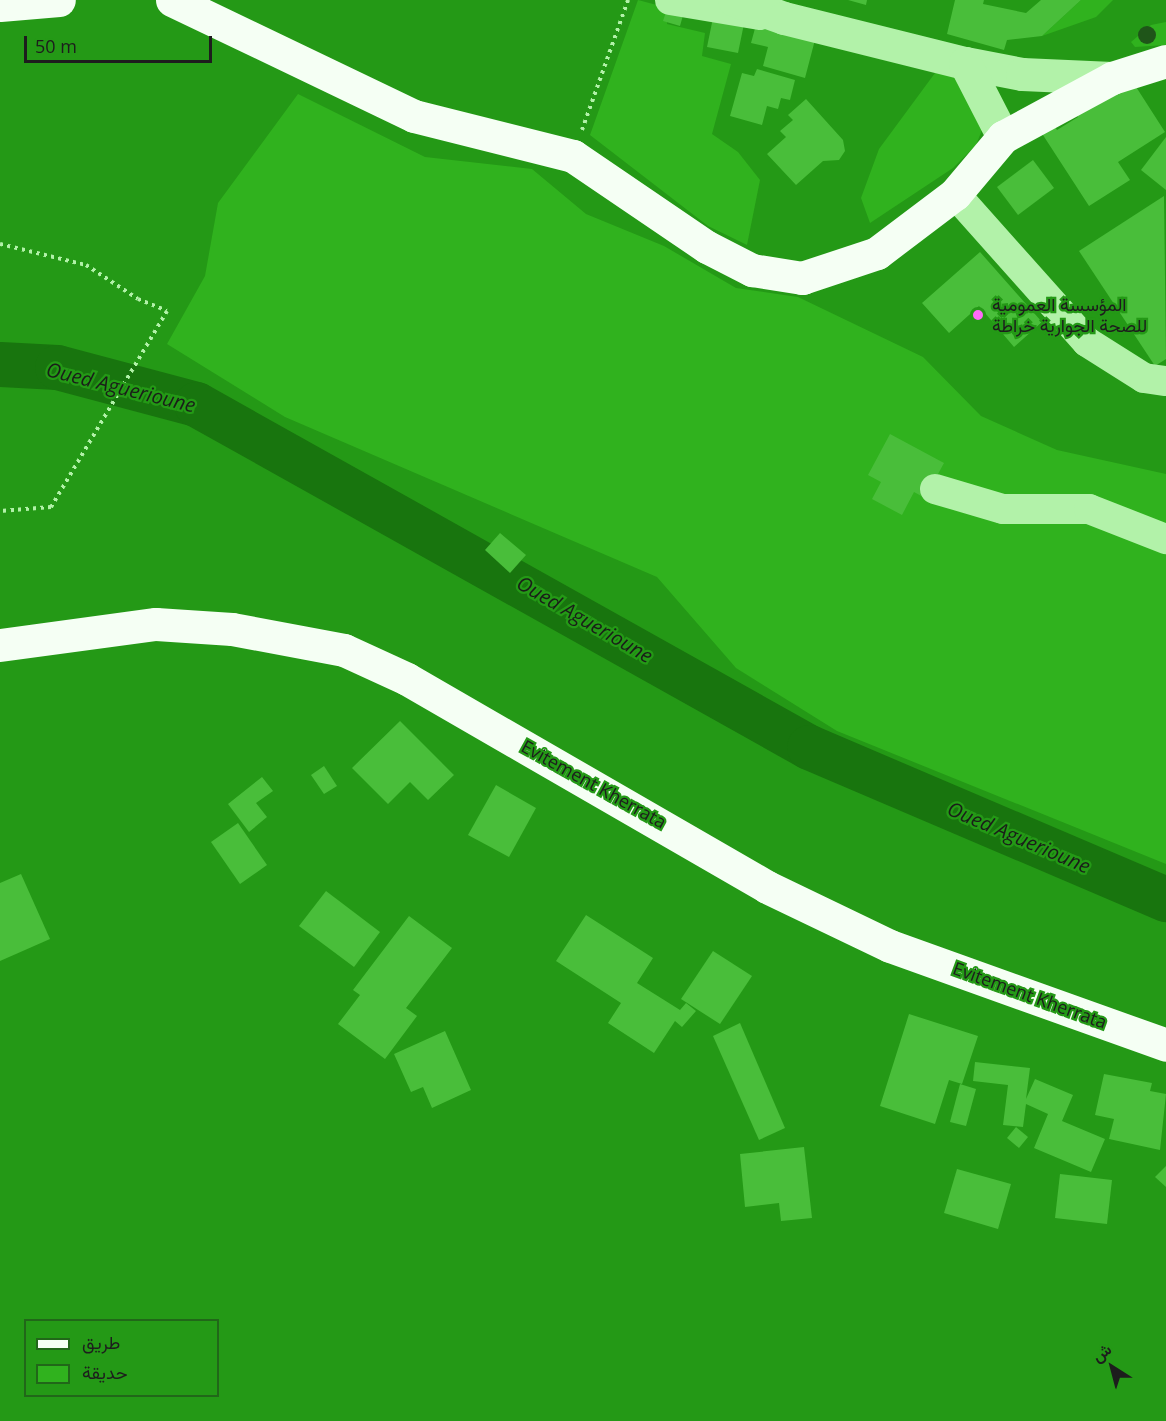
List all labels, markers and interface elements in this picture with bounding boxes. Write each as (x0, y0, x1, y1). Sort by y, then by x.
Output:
scale bar (27, 24, 214, 62)
text: 50 m (35, 34, 77, 58)
place label: المؤسسة العمومية للصحة الجوارية خراطة (992, 294, 1147, 336)
marker: المؤسسة العمومية للصحة الجوارية خراطة (969, 306, 987, 324)
water label: Oued Aguerioune (44, 357, 198, 417)
water label: Oued Aguerioune (513, 570, 657, 668)
street label: Evitement Kherrata (518, 735, 670, 833)
water label: Oued Aguerioune (944, 796, 1094, 878)
street label: Evitement Kherrata (950, 957, 1110, 1033)
legend (24, 1319, 219, 1397)
text: طريق (82, 1330, 120, 1354)
north arrow (1082, 1337, 1142, 1397)
text: ش (1087, 1338, 1116, 1367)
text: حديقة (82, 1360, 128, 1384)

